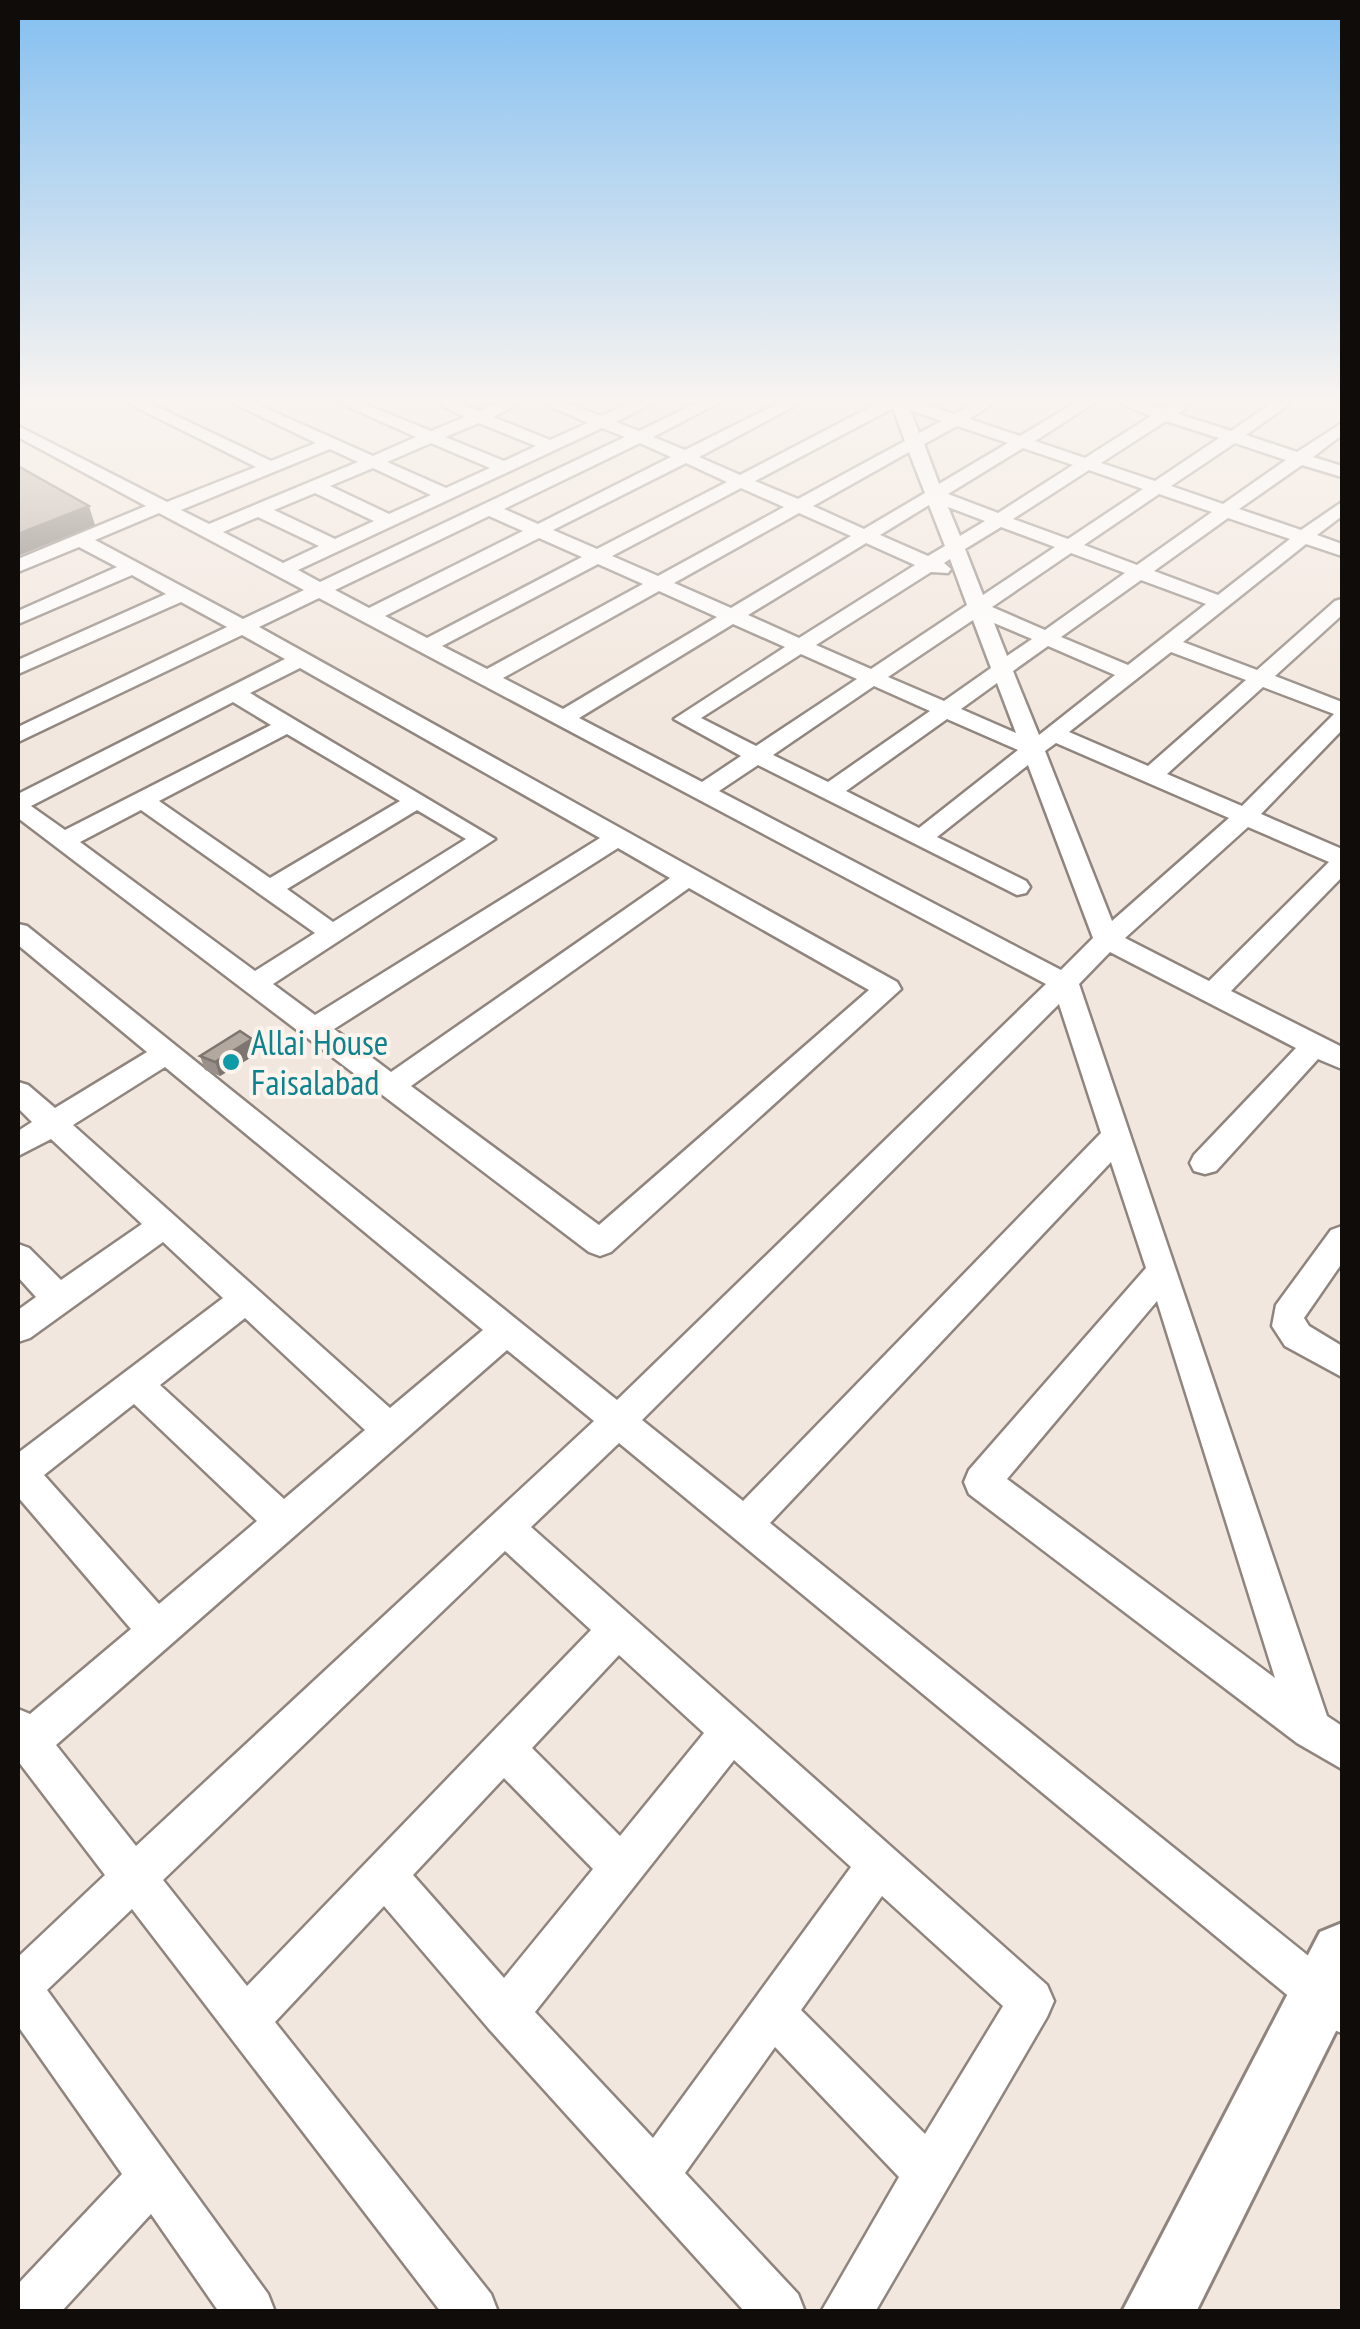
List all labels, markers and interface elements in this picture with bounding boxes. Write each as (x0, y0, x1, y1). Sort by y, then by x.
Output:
place label: Allai House Faisalabad (251, 1019, 388, 1105)
marker: Allai House Faisalabad (220, 1051, 242, 1073)

